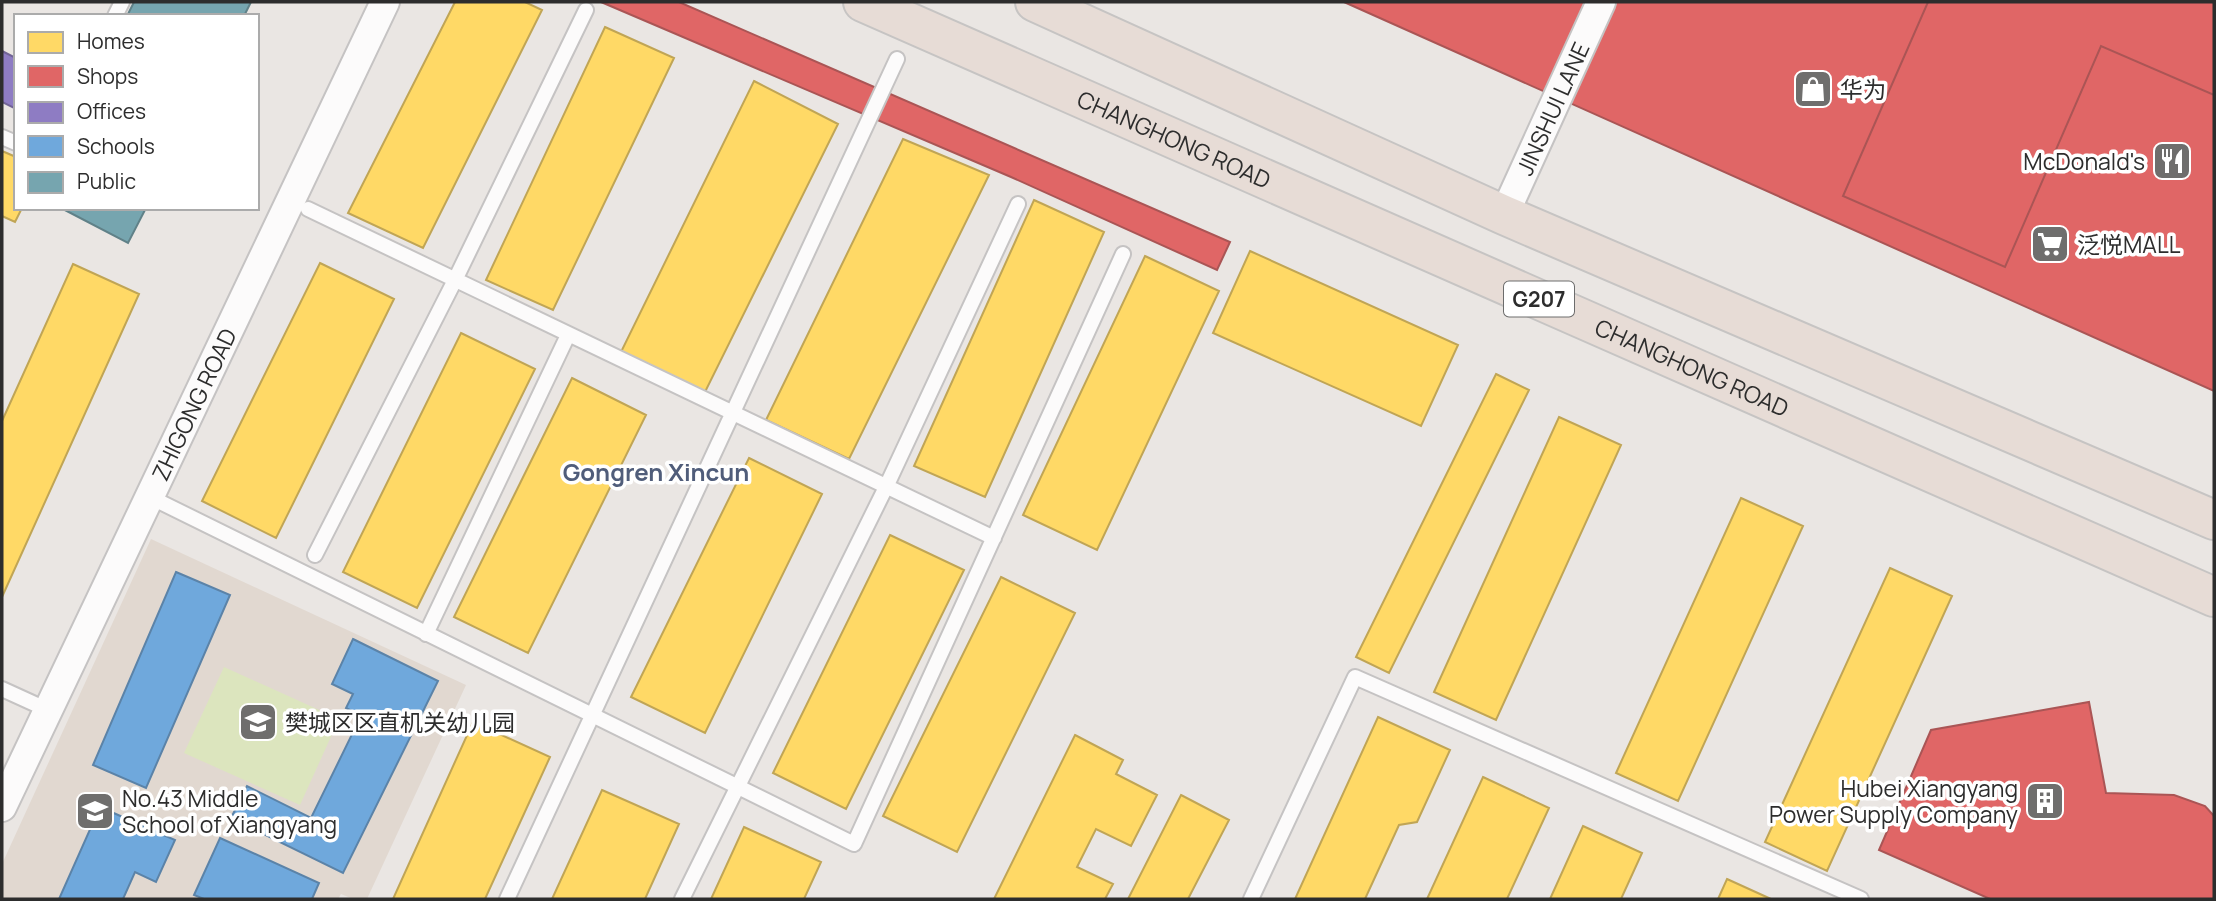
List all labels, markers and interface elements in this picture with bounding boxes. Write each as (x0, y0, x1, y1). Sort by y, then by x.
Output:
legend (14, 14, 259, 210)
text: Homes (77, 27, 145, 55)
street label: JINSHUI LANE (1508, 37, 1597, 180)
text: Shops (77, 62, 138, 90)
shop icon: 华为 (1792, 68, 1834, 110)
place label: 华为 (1840, 73, 1886, 105)
street label: CHANGHONG ROAD (1072, 82, 1276, 196)
text: Offices (77, 97, 146, 125)
text: Schools (77, 132, 155, 160)
restaurant icon: McDonald's (2151, 140, 2193, 182)
place label: McDonald's (2023, 145, 2145, 177)
text: Public (77, 167, 136, 195)
supermarket icon: 泛悦MALL (2029, 223, 2071, 265)
place label: 泛悦MALL (2077, 228, 2181, 260)
road number: G207 (1504, 282, 1574, 316)
street label: CHANGHONG ROAD (1590, 311, 1794, 424)
street label: ZHIGONG ROAD (144, 323, 244, 486)
district label: Gongren Xincun (563, 455, 749, 488)
school or university icon: 樊城区区直机关幼儿园 (237, 701, 279, 743)
place label: 樊城区区直机关幼儿园 (285, 706, 515, 738)
place label: Hubei Xiangyang Power Supply Company (1769, 772, 2018, 830)
building icon: Hubei Xiangyang Power Supply Company (2024, 780, 2066, 822)
place label: No.43 Middle School of Xiangyang (122, 782, 337, 840)
school or university icon: No.43 Middle School of Xiangyang (74, 790, 116, 832)

